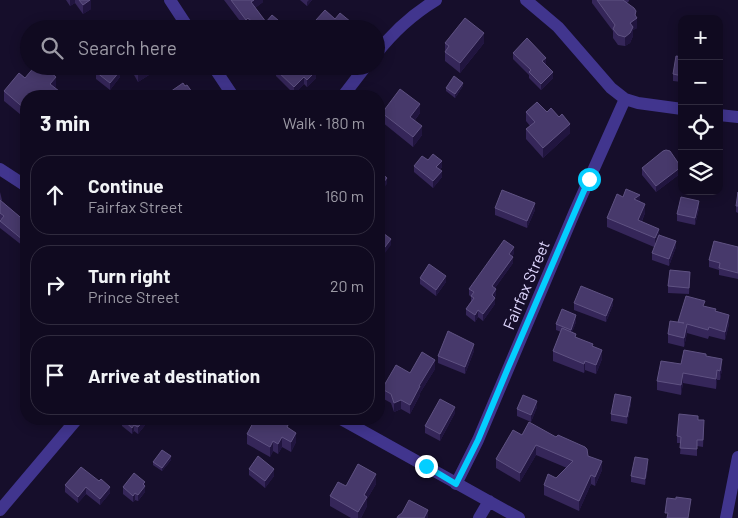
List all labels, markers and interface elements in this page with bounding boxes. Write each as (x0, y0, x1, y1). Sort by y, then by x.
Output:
map controls (678, 15, 723, 195)
button: + (678, 15, 723, 60)
search box (20, 20, 385, 75)
icon: search (38, 34, 66, 62)
text: Search here (78, 36, 177, 59)
button: − (678, 60, 723, 105)
button: locate (678, 105, 723, 150)
text: 3 min (40, 110, 90, 135)
text: Walk · 180 m (283, 113, 365, 132)
button: layers (678, 150, 723, 195)
route start (578, 168, 601, 191)
text: Continue (88, 174, 164, 197)
icon: ahead (41, 181, 69, 209)
text: 160 m (325, 186, 364, 205)
text: Fairfax Street (88, 197, 183, 216)
street label: Fairfax Street (498, 237, 553, 332)
text: Turn right (88, 264, 170, 287)
icon: right (41, 271, 69, 299)
text: 20 m (330, 276, 364, 295)
text: Prince Street (88, 287, 180, 306)
icon: arrive (41, 361, 69, 389)
text: Arrive at destination (88, 364, 260, 387)
route end (415, 455, 438, 478)

